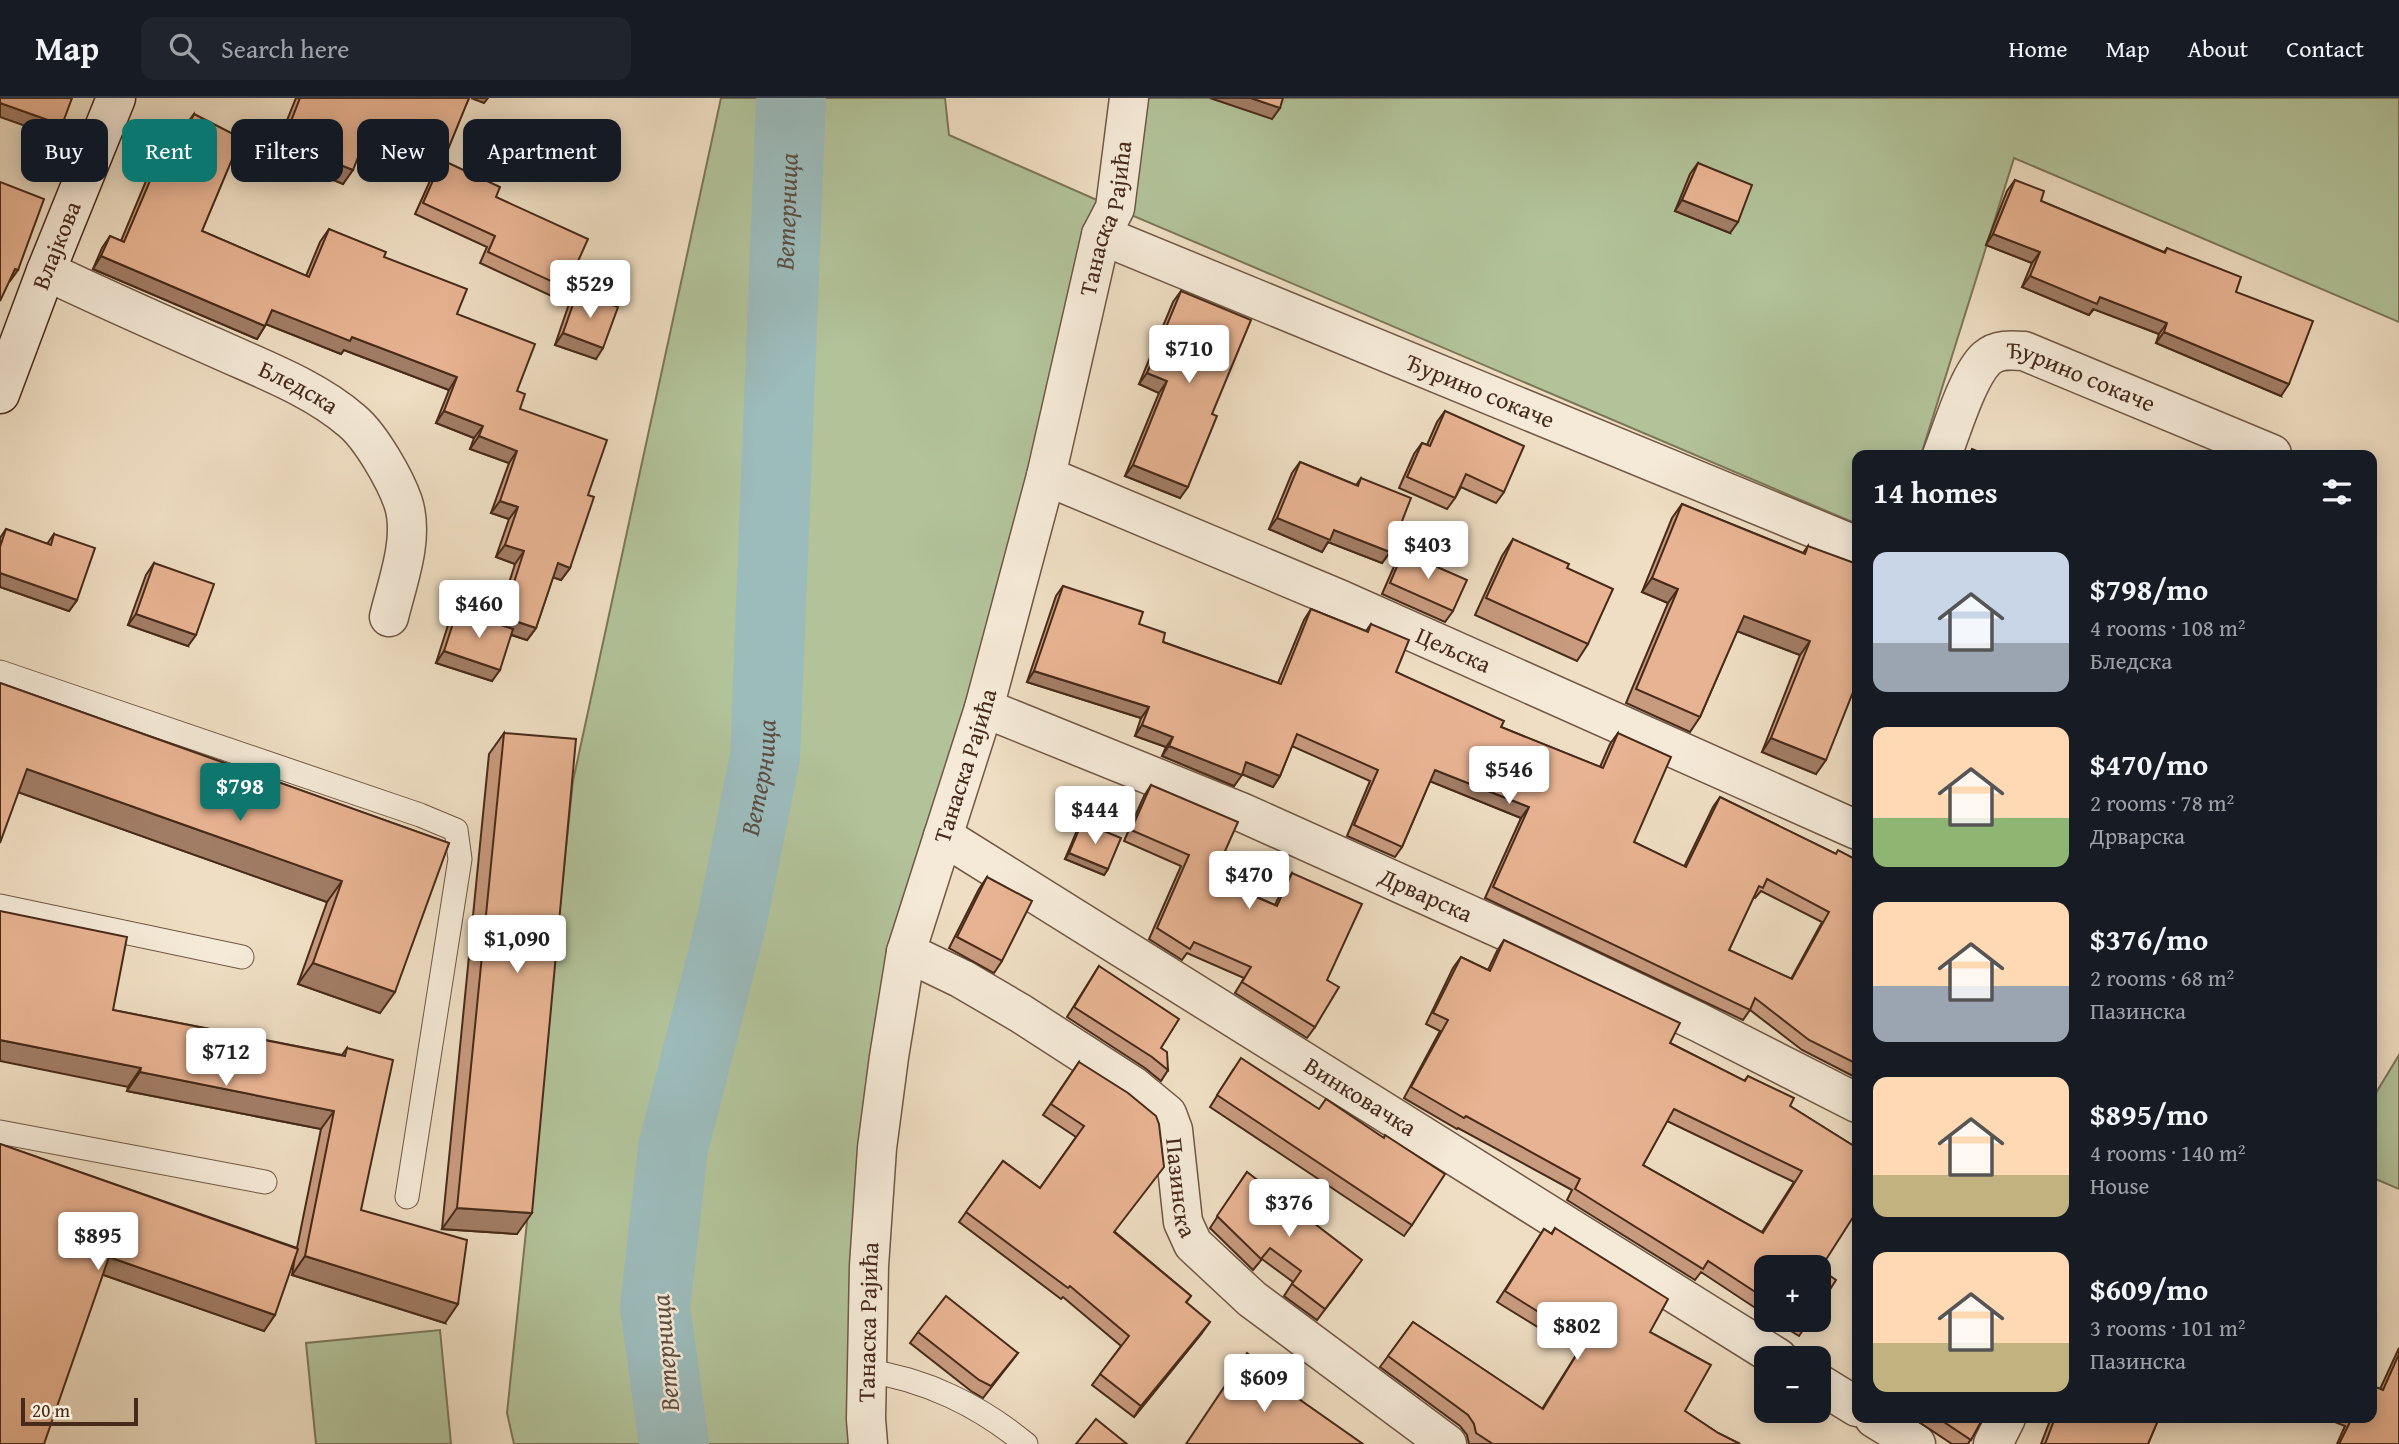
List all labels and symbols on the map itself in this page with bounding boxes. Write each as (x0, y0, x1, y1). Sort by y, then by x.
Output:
street label: Танаска Рајића (1070, 138, 1140, 299)
water label: Ветерница (764, 152, 808, 272)
street label: Влајкова (23, 195, 90, 294)
pin: $529 (549, 260, 631, 320)
pin: $710 (1148, 326, 1230, 385)
street label: Ђурино сокаче (2006, 332, 2161, 421)
street label: Ђурино сокаче (1401, 344, 1560, 437)
street label: Бледска (253, 351, 346, 423)
pin: $403 (1387, 522, 1469, 581)
pin: $460 (438, 580, 520, 640)
street label: Цељска (1410, 617, 1497, 682)
street label: Танаска Рајића (924, 684, 1006, 847)
water label: Ветерница (729, 719, 785, 840)
pin: $546 (1468, 746, 1550, 806)
pin: $798 (199, 764, 281, 823)
pin: $444 (1054, 786, 1136, 846)
pin: $470 (1208, 852, 1290, 911)
street label: Дрварска (1373, 858, 1479, 931)
pin: $1,090 (460, 916, 574, 975)
pin: $712 (185, 1028, 267, 1088)
street label: Винковачка (1297, 1048, 1424, 1145)
street label: Пазинска (1157, 1136, 1206, 1244)
pin: $376 (1248, 1180, 1330, 1239)
pin: $895 (57, 1212, 139, 1272)
street label: Танаска Рајића (848, 1240, 888, 1403)
water label: Ветерница (640, 1293, 689, 1414)
pin: $802 (1536, 1302, 1618, 1362)
pin: $609 (1223, 1354, 1305, 1414)
scale bar (21, 1395, 138, 1427)

